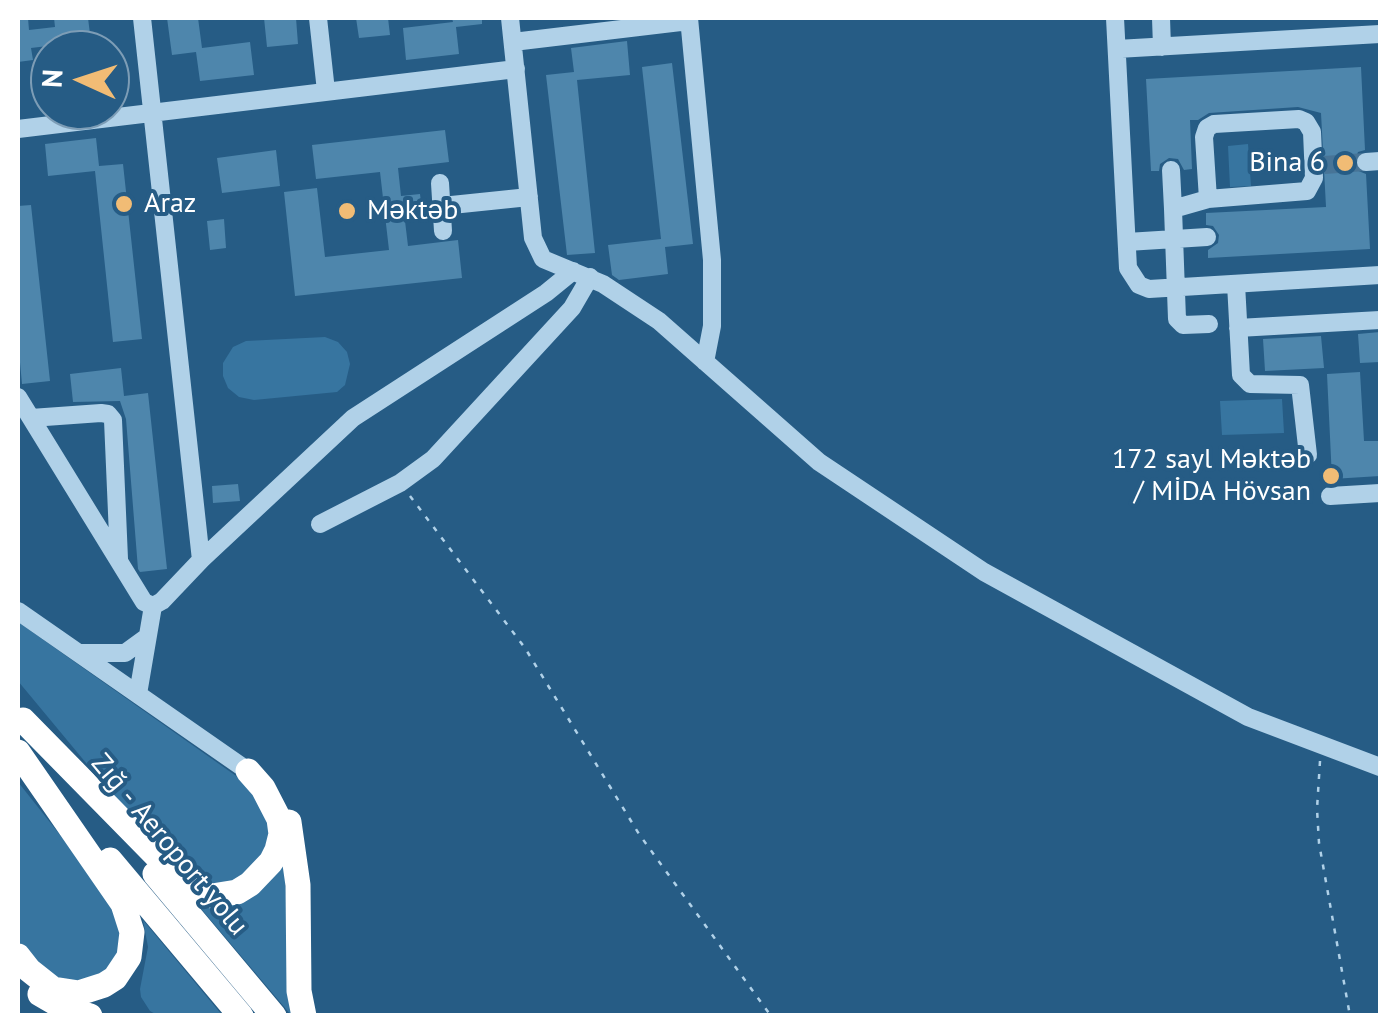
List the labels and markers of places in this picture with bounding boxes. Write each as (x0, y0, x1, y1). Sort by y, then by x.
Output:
place label: Bina 6 (1249, 146, 1325, 180)
marker: Bina 6 (1334, 152, 1356, 174)
place label: Araz (144, 187, 196, 221)
marker: Araz (113, 193, 135, 215)
place label: Məktəb (367, 194, 458, 228)
marker: Məktəb (336, 200, 358, 222)
place label: 172 sayl Məktəb / MİDA Hövsan (1112, 443, 1311, 509)
marker: 172 sayl Məktəb / MİDA Hövsan (1320, 465, 1342, 487)

